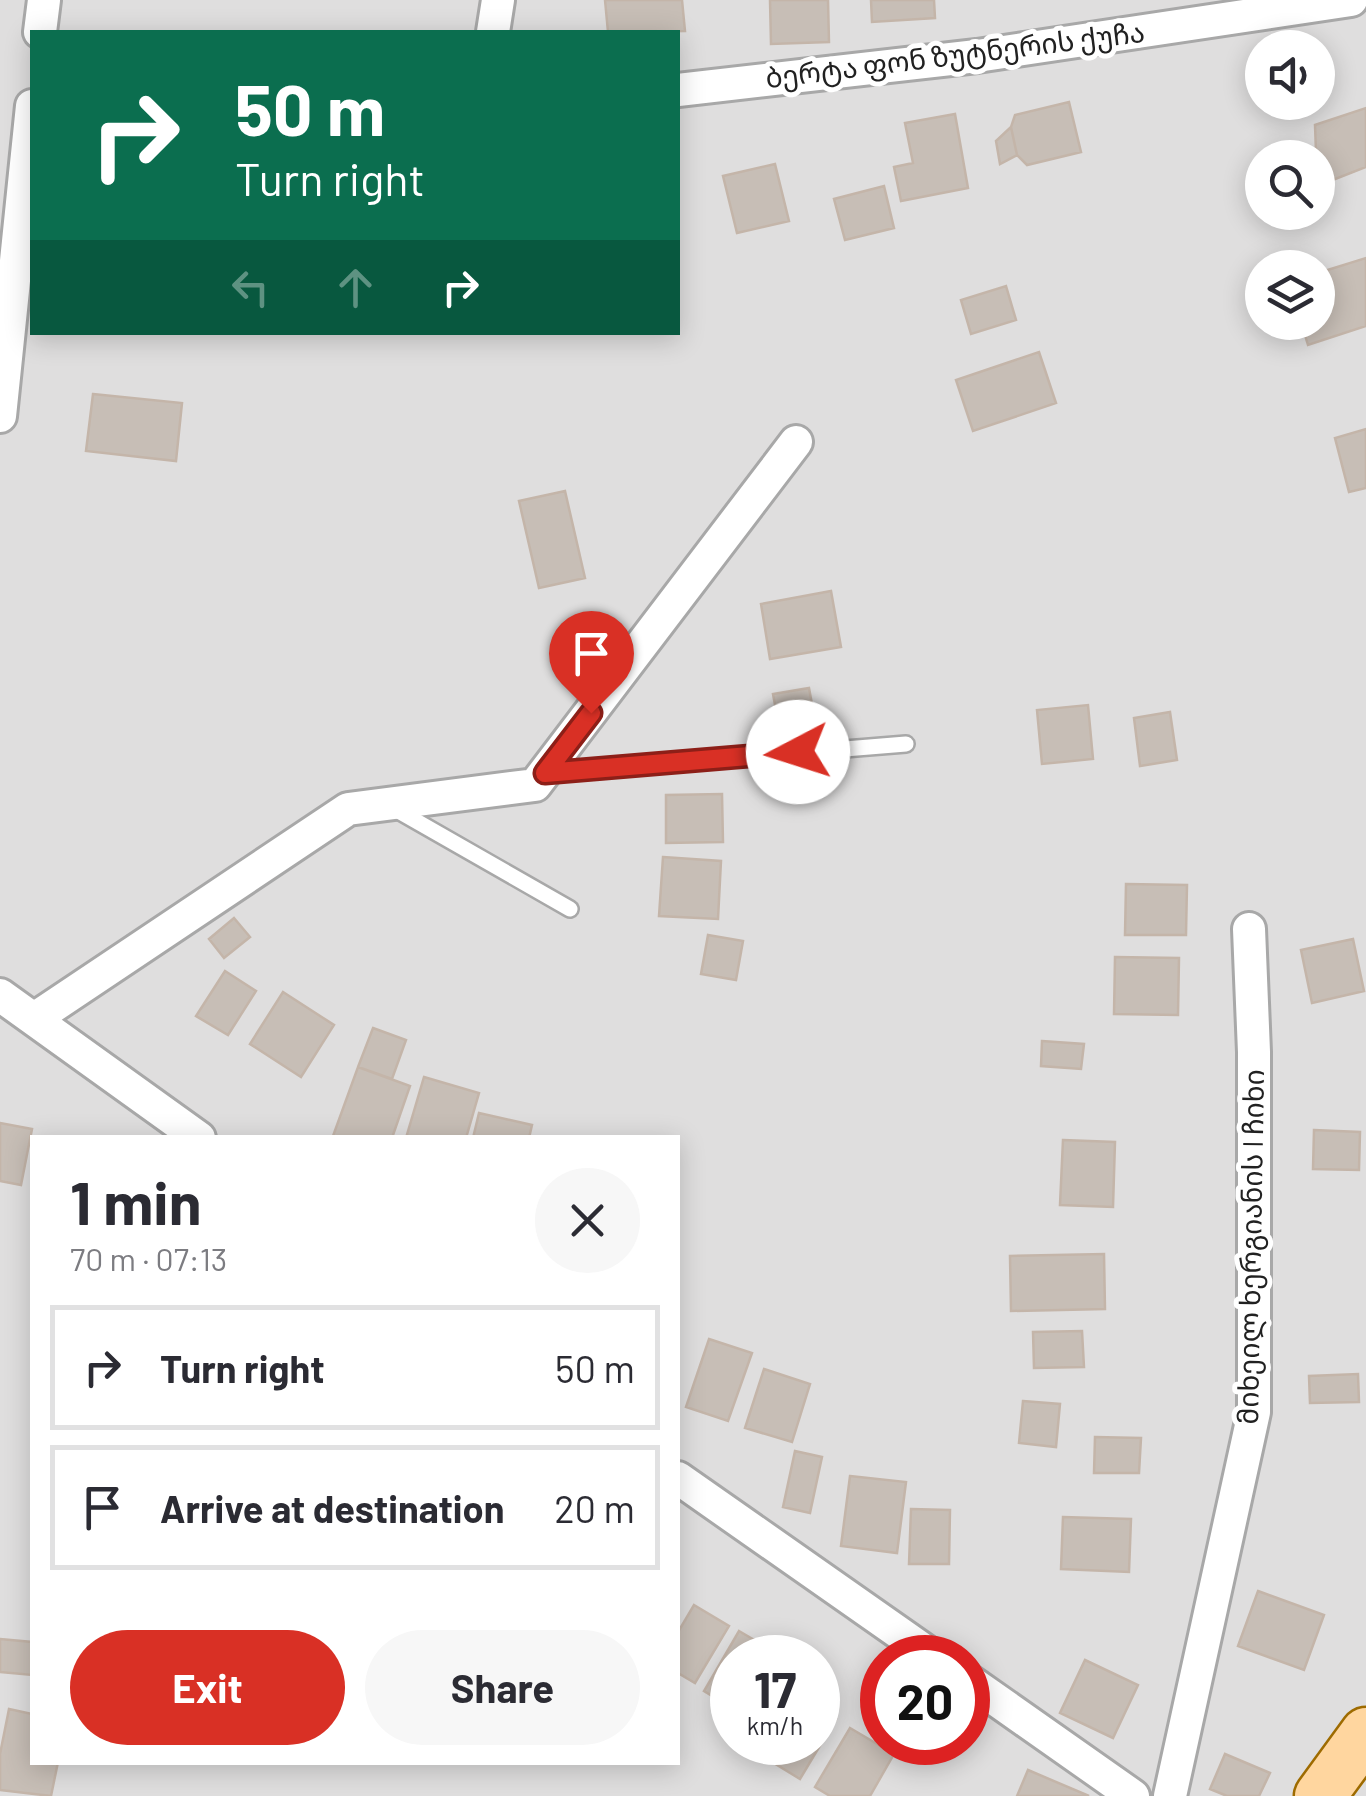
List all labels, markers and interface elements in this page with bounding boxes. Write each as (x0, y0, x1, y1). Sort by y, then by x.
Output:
street label: ბერტა ფონ ზუტნერის ქუჩა (763, 14, 1147, 95)
map controls (1245, 30, 1335, 340)
button: sound (1245, 30, 1335, 120)
text: 50 m (235, 66, 385, 150)
icon: right (70, 70, 200, 200)
button: search (1245, 140, 1335, 230)
text: Turn right (235, 151, 425, 205)
button: layers (1245, 250, 1335, 340)
icon: left (223, 260, 278, 315)
icon: ahead (328, 260, 383, 315)
icon: right (433, 260, 488, 315)
pin (549, 611, 634, 714)
icon: arrive (564, 626, 619, 681)
position arrow (746, 700, 850, 804)
street label: მიხეილ ხერგიანის I ჩიხი (1230, 1069, 1271, 1425)
text: 1 min (70, 1165, 201, 1237)
button: close (535, 1168, 640, 1273)
text: 70 m · 07:13 (70, 1239, 227, 1277)
icon: right (75, 1340, 130, 1395)
text: Turn right (160, 1345, 325, 1391)
text: 50 m (555, 1345, 635, 1391)
icon: arrive (75, 1480, 130, 1535)
text: Arrive at destination (160, 1485, 505, 1531)
text: 20 m (554, 1485, 635, 1531)
button: Exit (70, 1630, 345, 1745)
button: Share (365, 1630, 640, 1745)
speed limit sign: 20 (860, 1635, 990, 1765)
text: 17 (754, 1658, 796, 1718)
text: km/h (747, 1710, 803, 1740)

